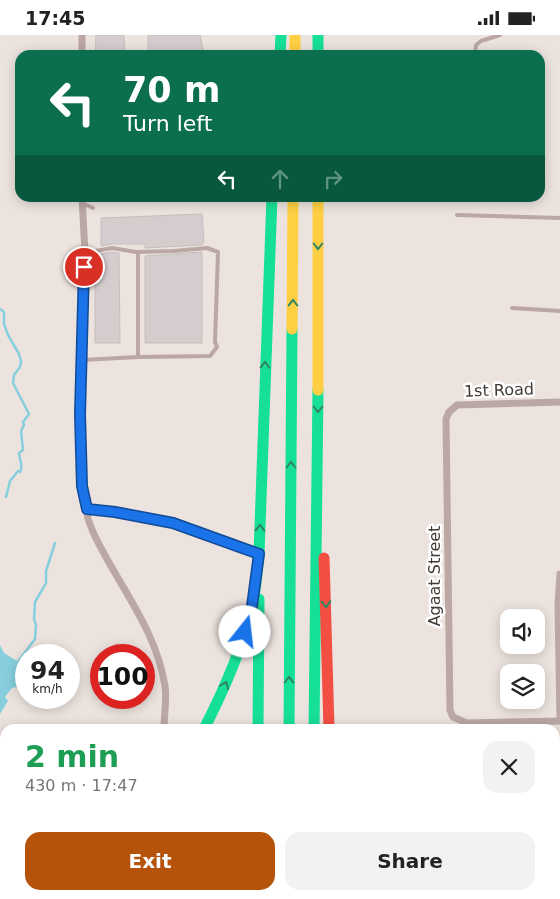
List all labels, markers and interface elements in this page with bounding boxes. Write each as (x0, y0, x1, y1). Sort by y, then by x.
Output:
text: 17:45 (25, 7, 85, 29)
icon: left (40, 70, 105, 135)
text: 70 m (123, 70, 220, 110)
text: Turn left (123, 111, 212, 136)
icon: left (213, 165, 241, 193)
icon: ahead (266, 165, 294, 193)
icon: right (319, 165, 347, 193)
one-way arrow (313, 242, 323, 250)
pin (63, 246, 105, 288)
icon: arrive (70, 253, 98, 281)
one-way arrow (287, 298, 298, 306)
one-way arrow (260, 361, 271, 369)
street label: 1st Road (464, 379, 534, 401)
one-way arrow (313, 405, 323, 413)
one-way arrow (286, 461, 296, 468)
one-way arrow (255, 523, 265, 531)
street label: Agaat Street (425, 526, 444, 626)
one-way arrow (320, 600, 331, 608)
position arrow (218, 605, 270, 657)
map controls (500, 609, 545, 709)
button: sound (500, 609, 545, 654)
speed limit sign: 100 (90, 644, 155, 709)
text: 94 (30, 656, 65, 685)
button: layers (500, 664, 545, 709)
one-way arrow (284, 676, 294, 684)
one-way arrow (219, 681, 229, 690)
text: km/h (32, 682, 63, 696)
text: 2 min (25, 739, 119, 774)
button: close (483, 741, 535, 793)
text: 430 m · 17:47 (25, 776, 138, 795)
button: Exit (25, 832, 275, 890)
button: Share (285, 832, 535, 890)

